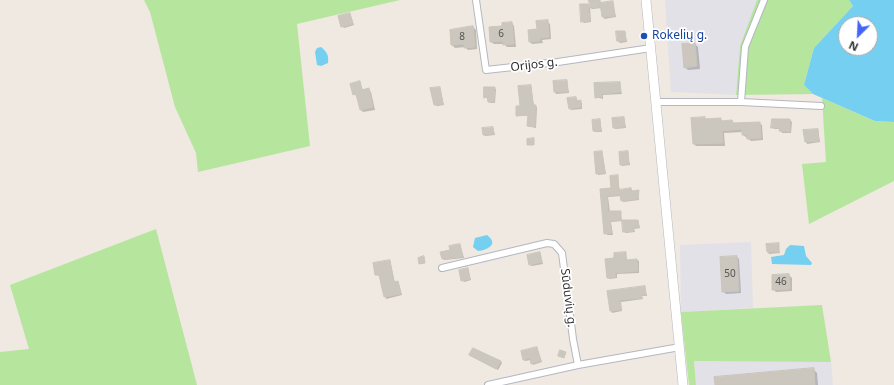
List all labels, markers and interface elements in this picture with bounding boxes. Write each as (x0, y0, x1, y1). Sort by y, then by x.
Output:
north arrow (838, 16, 878, 56)
house number: 6 (498, 28, 504, 40)
place label: Rokelių g. (652, 29, 707, 43)
house number: 8 (459, 31, 465, 43)
marker: Rokelių g. (639, 31, 649, 41)
text: N (846, 38, 860, 55)
street label: Orijos g. (510, 55, 558, 75)
street label: Sūduvių g. (557, 268, 579, 328)
house number: 50 (724, 268, 736, 280)
house number: 46 (775, 276, 787, 288)

